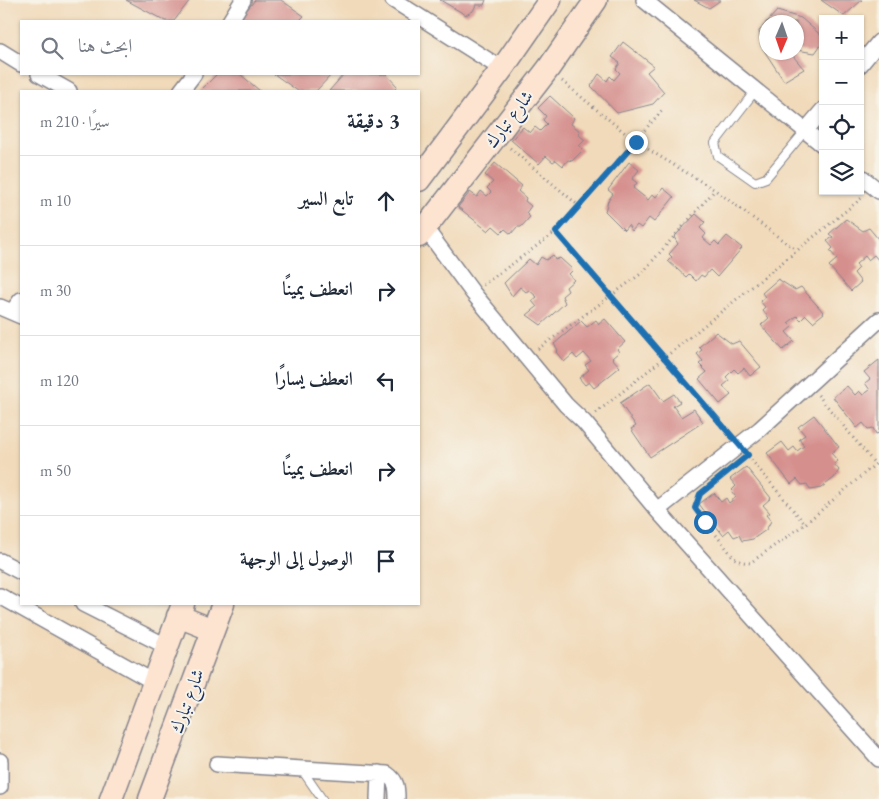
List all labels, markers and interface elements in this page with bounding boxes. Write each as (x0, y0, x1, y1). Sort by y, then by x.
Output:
north arrow (759, 15, 804, 60)
map controls (819, 15, 864, 195)
button: + (819, 15, 864, 60)
search box (20, 20, 420, 75)
text: ابحث هنا (78, 33, 132, 58)
icon: search (38, 34, 66, 62)
button: − (819, 60, 864, 105)
street label: شارع تبارك (479, 85, 541, 155)
button: locate (819, 105, 864, 150)
text: 3 دقيقة (347, 107, 400, 134)
text: سيرًا · 210 m (40, 111, 110, 132)
route end (625, 131, 648, 154)
button: layers (819, 150, 864, 195)
text: تابع السير (299, 186, 353, 211)
icon: ahead (372, 187, 400, 215)
text: 10 m (40, 190, 71, 211)
text: انعطف يمينًا (282, 276, 353, 301)
icon: right (372, 277, 400, 305)
text: 30 m (40, 280, 71, 301)
text: انعطف يسارًا (275, 366, 353, 391)
icon: left (372, 367, 400, 395)
text: 120 m (40, 370, 79, 391)
text: انعطف يمينًا (282, 456, 353, 481)
icon: right (372, 457, 400, 485)
text: 50 m (40, 460, 71, 481)
route start (694, 511, 717, 534)
text: الوصول إلى الوجهة (240, 546, 353, 571)
icon: arrive (372, 547, 400, 575)
street label: شارع تبارك (164, 666, 213, 737)

